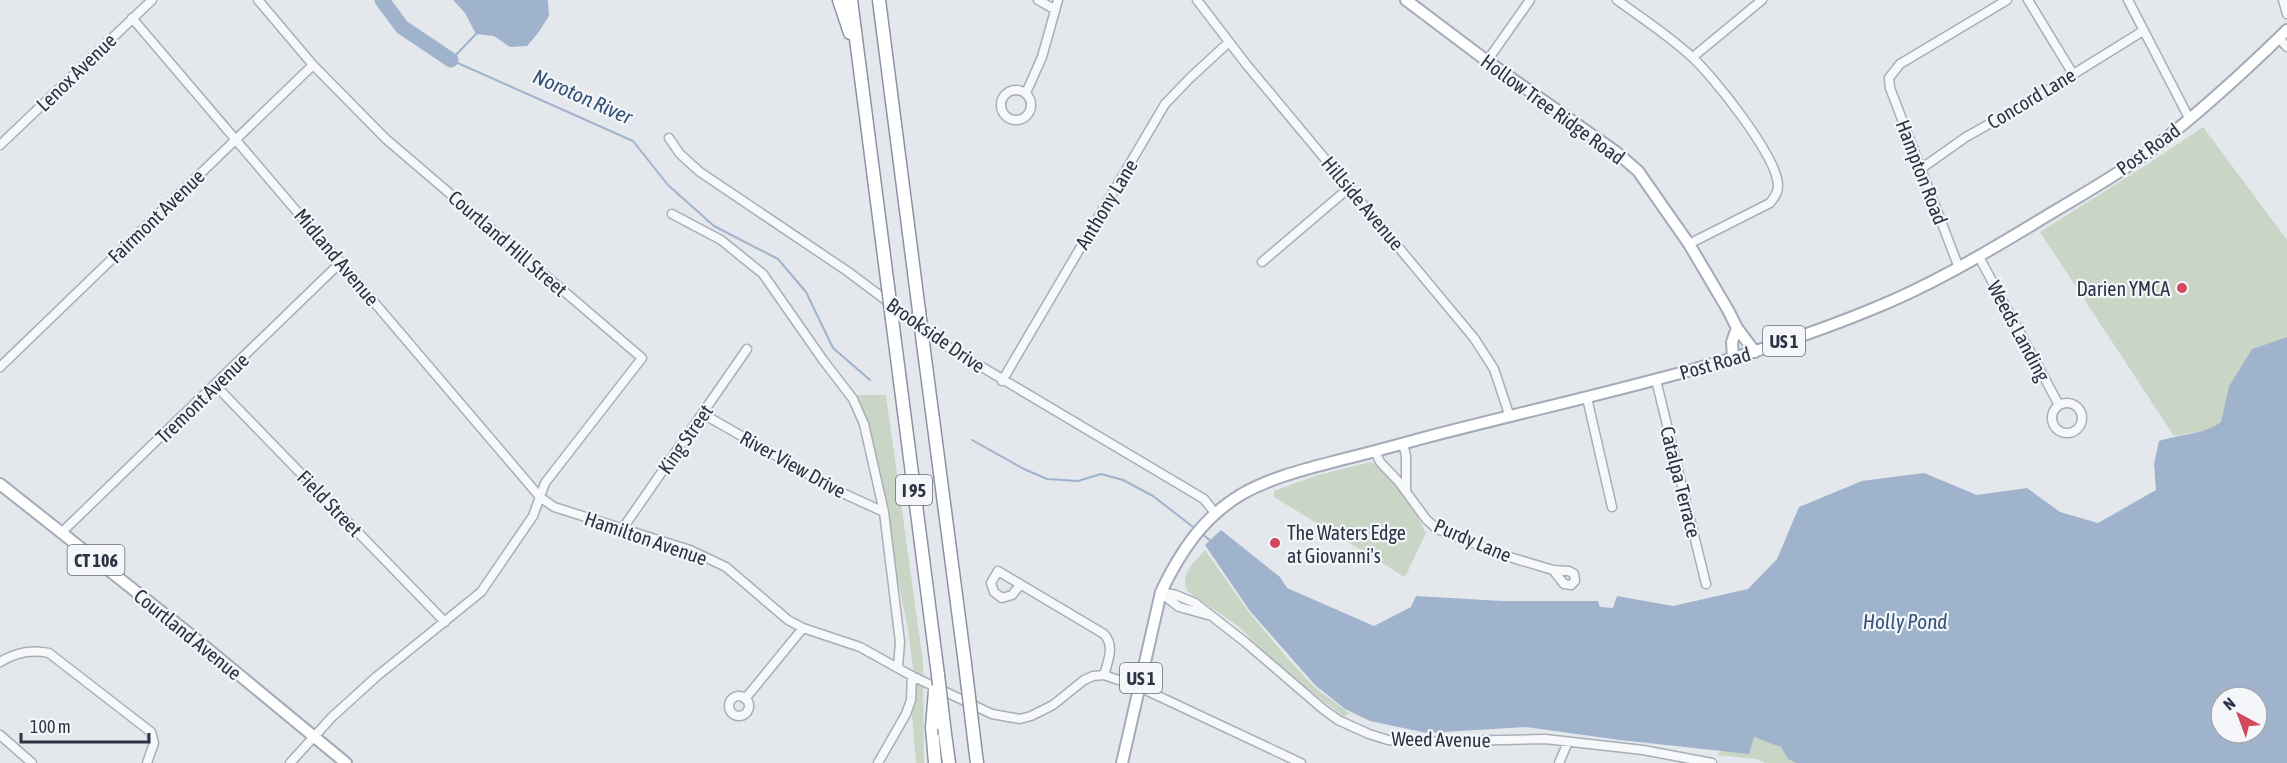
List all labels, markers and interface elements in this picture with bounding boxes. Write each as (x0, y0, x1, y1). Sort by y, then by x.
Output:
street label: Lenox Avenue (31, 28, 121, 116)
street label: Hollow Tree Ridge Road (1477, 49, 1629, 169)
water label: Noroton River (530, 63, 637, 129)
street label: Concord Lane (1983, 63, 2079, 133)
street label: Hampton Road (1891, 116, 1953, 228)
street label: Post Road (2112, 118, 2184, 180)
street label: Hillside Avenue (1317, 152, 1409, 254)
street label: Anthony Lane (1070, 155, 1142, 253)
street label: Fairmont Avenue (103, 164, 209, 268)
street label: Courtland Hill Street (444, 185, 572, 301)
street label: Midland Avenue (290, 204, 384, 310)
street label: Weeds Landing (1983, 277, 2055, 385)
place label: Darien YMCA (2076, 277, 2170, 300)
marker: Darien YMCA (2175, 281, 2189, 295)
street label: Brookside Drive (882, 293, 990, 377)
road number: US 1 (1763, 326, 1805, 356)
street label: Post Road (1677, 342, 1753, 384)
street label: Tremont Avenue (151, 348, 253, 448)
street label: King Street (653, 400, 717, 478)
street label: Catalpa Terrace (1656, 424, 1706, 540)
street label: River View Drive (736, 426, 850, 502)
street label: Field Street (293, 465, 367, 541)
road number: I 95 (896, 475, 932, 505)
street label: Hamilton Avenue (582, 506, 710, 570)
street label: Purdy Lane (1431, 513, 1515, 567)
place label: The Waters Edge at Giovanni's (1287, 521, 1406, 567)
marker: The Waters Edge at Giovanni's (1268, 536, 1282, 550)
road number: CT 106 (68, 545, 124, 575)
street label: Courtland Avenue (130, 584, 246, 684)
water label: Holly Pond (1863, 609, 1947, 633)
road number: US 1 (1120, 663, 1162, 693)
north arrow (2209, 685, 2269, 745)
text: N (2220, 694, 2239, 714)
scale bar (21, 706, 148, 744)
text: 100 m (30, 716, 71, 737)
street label: Weed Avenue (1391, 727, 1491, 751)

